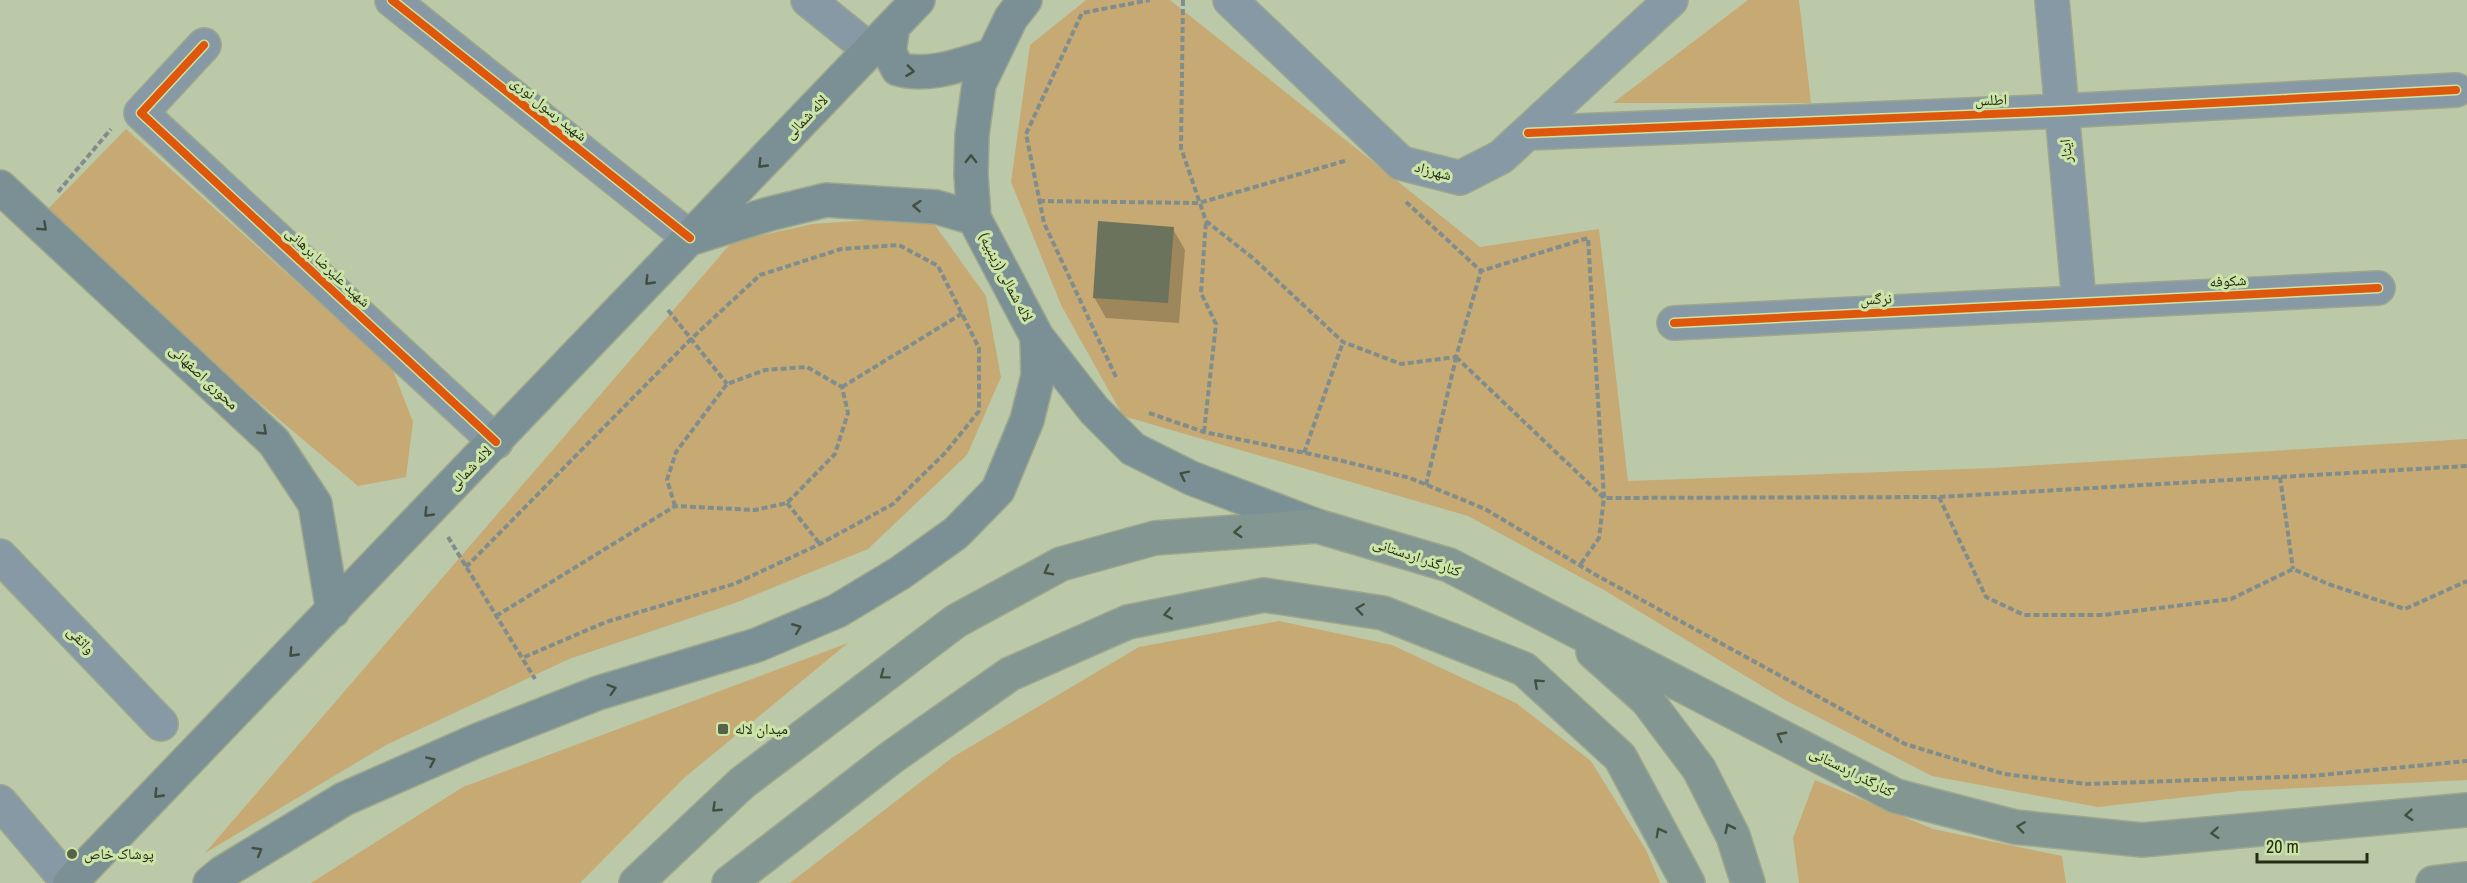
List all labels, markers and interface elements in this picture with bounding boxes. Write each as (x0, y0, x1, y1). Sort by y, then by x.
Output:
one-way arrow (906, 64, 915, 77)
street label: شهید رسول نوری (507, 71, 592, 146)
street label: اطلس (1974, 88, 2008, 111)
street label: لاله شمالی (779, 90, 832, 144)
street label: ایثار (2054, 138, 2077, 165)
one-way arrow (965, 155, 978, 164)
one-way arrow (758, 156, 769, 167)
street label: شهرزاد (1413, 156, 1454, 185)
one-way arrow (913, 199, 922, 212)
one-way arrow (36, 220, 46, 231)
street label: شهید علیرضا برهانی (281, 222, 376, 312)
street label: لاله شمالی (زینبیه) (974, 229, 1039, 325)
street label: شکوفه (2209, 269, 2247, 292)
one-way arrow (646, 273, 657, 284)
street label: نرگس (1860, 287, 1892, 310)
street label: محوری اصفهانی (165, 339, 244, 414)
one-way arrow (256, 424, 266, 435)
street label: لاله شمالی (443, 441, 496, 495)
one-way arrow (1179, 470, 1190, 482)
one-way arrow (424, 505, 435, 516)
one-way arrow (1233, 525, 1242, 538)
street label: کنارگذر اردستانی (1370, 532, 1464, 581)
one-way arrow (1044, 564, 1054, 575)
one-way arrow (1355, 604, 1364, 616)
one-way arrow (1163, 607, 1173, 620)
street label: واثقی (63, 621, 100, 658)
one-way arrow (791, 623, 802, 635)
one-way arrow (289, 646, 300, 657)
one-way arrow (880, 667, 891, 678)
one-way arrow (1535, 679, 1545, 690)
one-way arrow (606, 684, 617, 696)
place label: میدان لاله (735, 718, 788, 739)
marker: میدان لاله (716, 722, 730, 736)
one-way arrow (1777, 732, 1788, 743)
street label: کنارگذر اردستانی (1807, 741, 1898, 802)
one-way arrow (425, 756, 436, 768)
one-way arrow (154, 786, 165, 797)
one-way arrow (712, 801, 723, 812)
one-way arrow (2404, 809, 2413, 822)
one-way arrow (2016, 821, 2025, 833)
one-way arrow (1724, 823, 1736, 834)
one-way arrow (2210, 826, 2219, 839)
scale bar (2257, 826, 2366, 864)
one-way arrow (1656, 827, 1667, 838)
text: 20 m (2266, 834, 2299, 859)
place label: پوشاک خاص (84, 843, 154, 864)
one-way arrow (252, 846, 262, 858)
marker: پوشاک خاص (65, 847, 79, 861)

